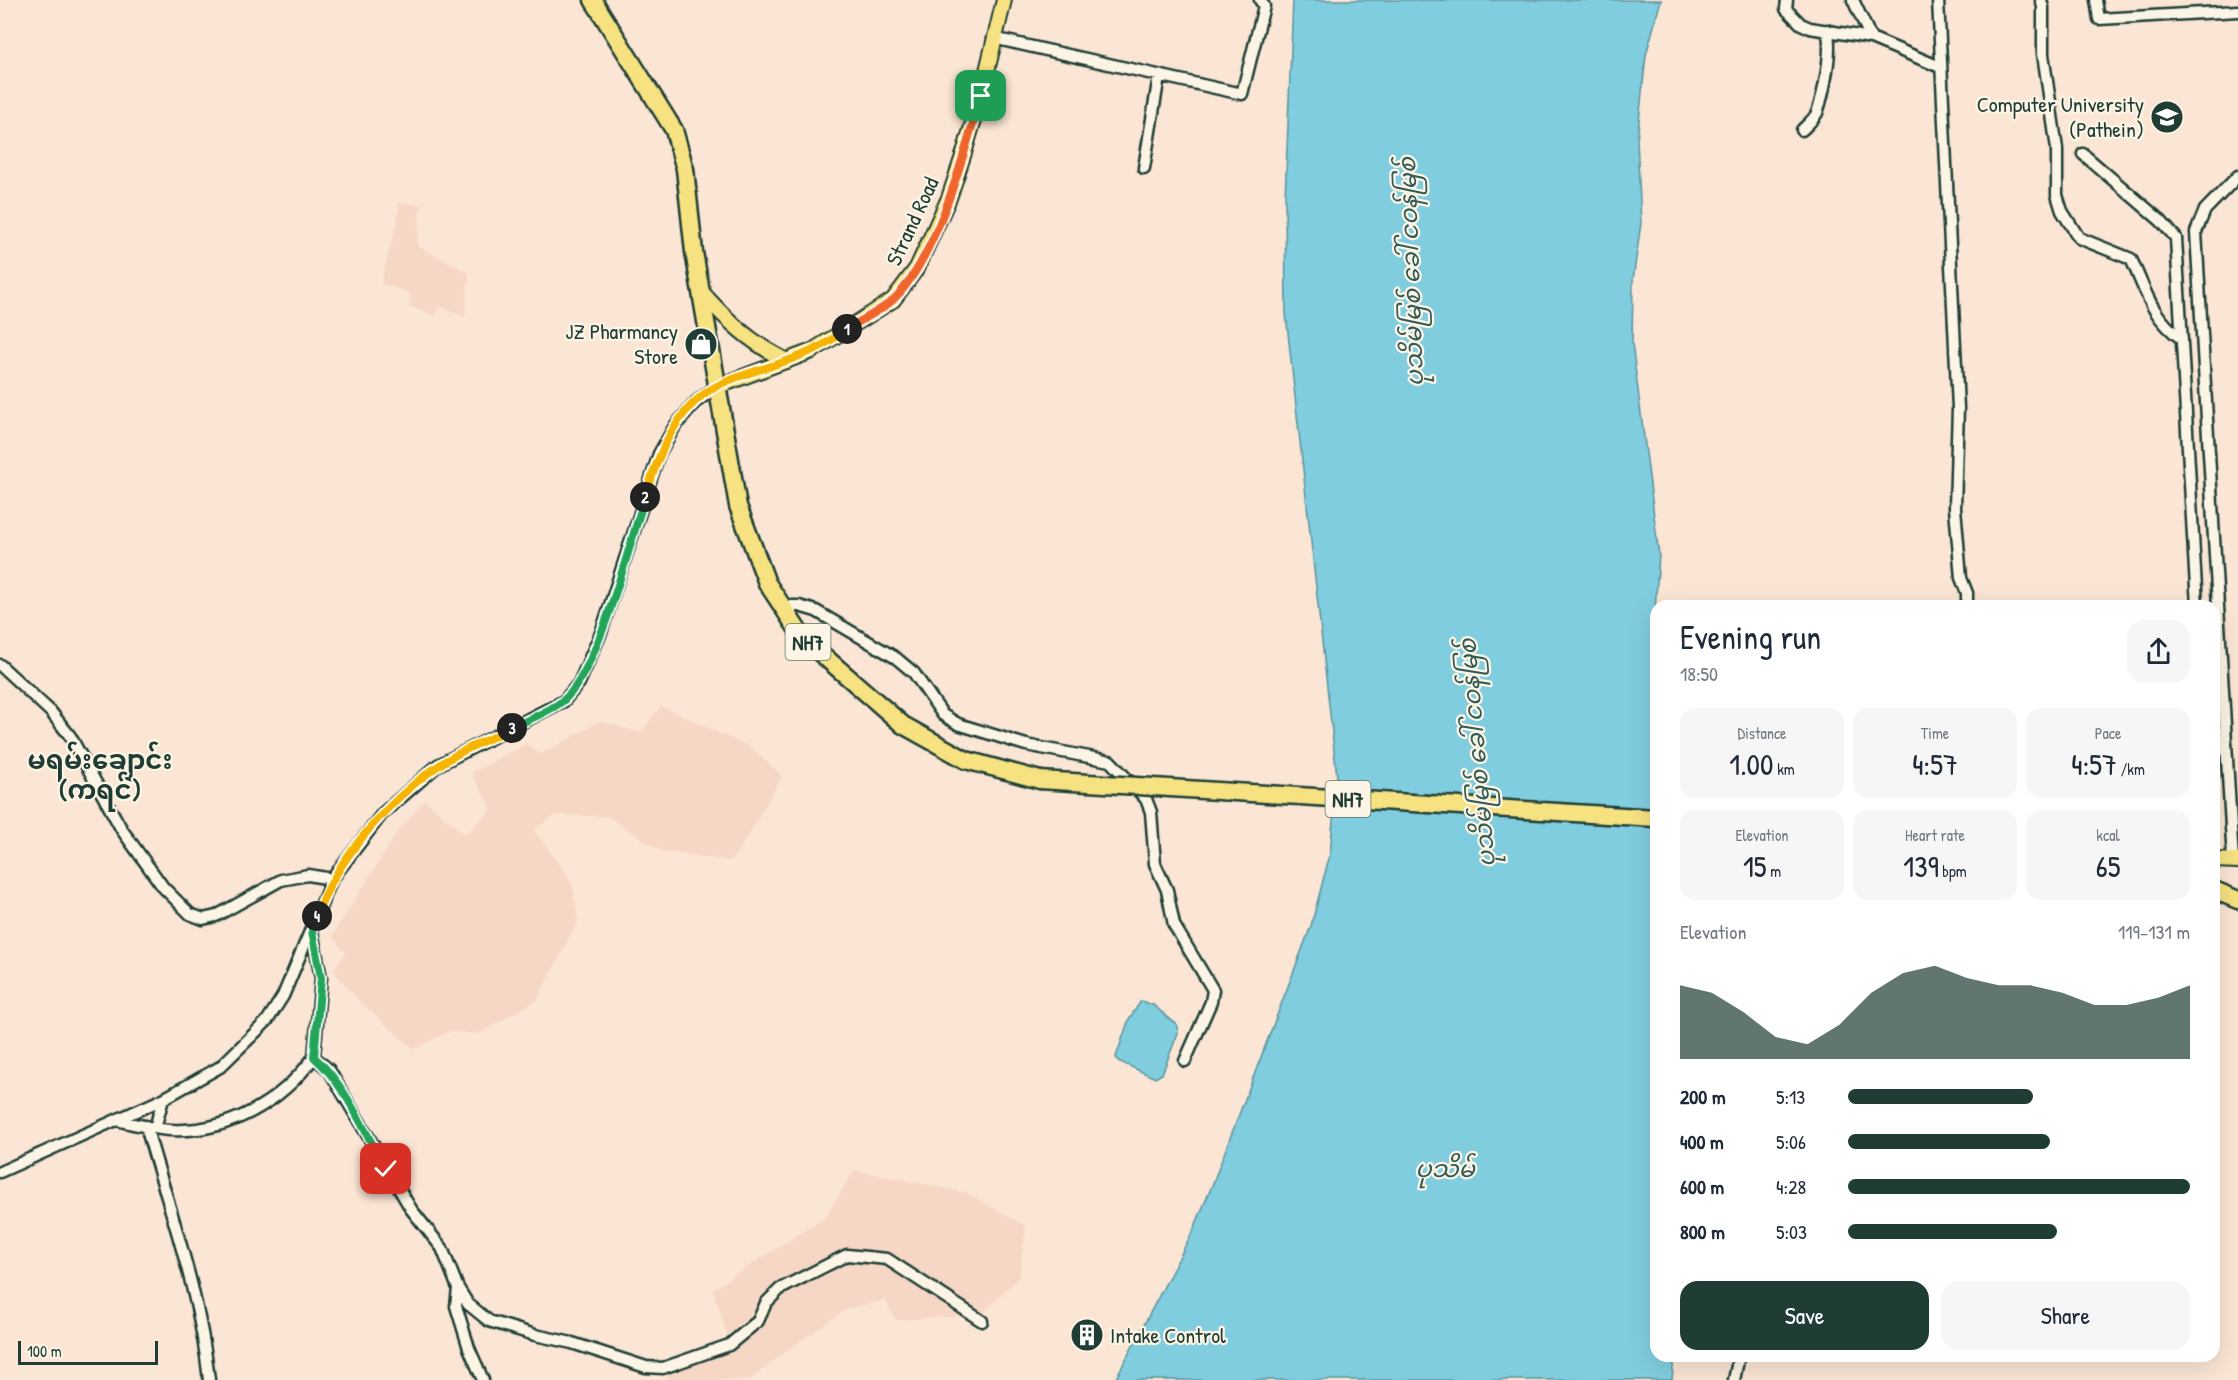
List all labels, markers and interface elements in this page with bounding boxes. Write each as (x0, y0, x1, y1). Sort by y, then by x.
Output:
pin (955, 70, 1006, 121)
icon: arrive (964, 79, 997, 112)
place label: Computer University (Pathein) (1977, 89, 2144, 144)
school or university icon: Computer University (Pathein) (2149, 99, 2185, 135)
water label: ပုသိမ်မြစ် ခေါ် ငဝန်မြစ် (1390, 155, 1435, 387)
street label: Strand Road (878, 172, 946, 270)
pin: 1 (832, 314, 862, 344)
place label: JZ Pharmancy Store (565, 316, 678, 371)
text: 1 (844, 318, 850, 340)
shop icon: JZ Pharmancy Store (683, 326, 719, 362)
pin: 2 (630, 482, 660, 512)
text: 2 (641, 486, 649, 508)
text: Evening run (1680, 615, 1821, 659)
button: share (2127, 620, 2190, 683)
road number: NH7 (786, 624, 830, 660)
water label: ပုသိမ်မြစ် ခေါ် ငဝန်မြစ် (1450, 636, 1507, 869)
text: 18:50 (1680, 660, 1718, 687)
pin: 3 (497, 713, 527, 743)
text: 3 (508, 717, 516, 739)
text: Distance (1738, 722, 1786, 744)
text: Time (1921, 722, 1949, 744)
text: Pace (2095, 722, 2121, 744)
district label: မရမ်းချောင်း (ကရင်) (28, 741, 172, 812)
text: 1.00 (1729, 744, 1774, 784)
text: 4:57 (1912, 744, 1958, 784)
text: 4:57 (2071, 744, 2117, 784)
text: km (1774, 758, 1795, 780)
text: /km (2117, 758, 2145, 780)
road number: NH7 (1326, 781, 1370, 817)
text: Elevation (1735, 824, 1789, 846)
text: Heart rate (1905, 824, 1965, 846)
text: kcal (2096, 824, 2120, 846)
text: 15 (1743, 846, 1767, 886)
text: 139 (1903, 846, 1939, 886)
text: 65 (2096, 846, 2120, 886)
text: m (1767, 860, 1781, 882)
text: bpm (1939, 860, 1967, 882)
pin: 4 (302, 901, 332, 931)
text: 4 (314, 905, 320, 927)
text: Elevation (1680, 918, 1746, 945)
text: 119–131 m (2118, 918, 2190, 945)
text: 200 m (1680, 1083, 1725, 1110)
text: 5:13 (1776, 1083, 1805, 1110)
text: 400 m (1680, 1128, 1724, 1155)
text: 5:06 (1776, 1128, 1806, 1155)
pin (360, 1143, 411, 1194)
icon: check (369, 1152, 402, 1185)
water label: ပုသိမ် (1415, 1152, 1476, 1189)
text: 600 m (1680, 1173, 1724, 1200)
text: 4:28 (1776, 1173, 1806, 1200)
text: 800 m (1680, 1218, 1725, 1245)
text: 5:03 (1776, 1218, 1807, 1245)
button: Save (1680, 1281, 1929, 1350)
button: Share (1941, 1281, 2190, 1350)
building icon: Intake Control (1069, 1317, 1105, 1353)
place label: Intake Control (1110, 1320, 1226, 1350)
scale bar (18, 1338, 158, 1366)
text: 100 m (27, 1340, 62, 1362)

